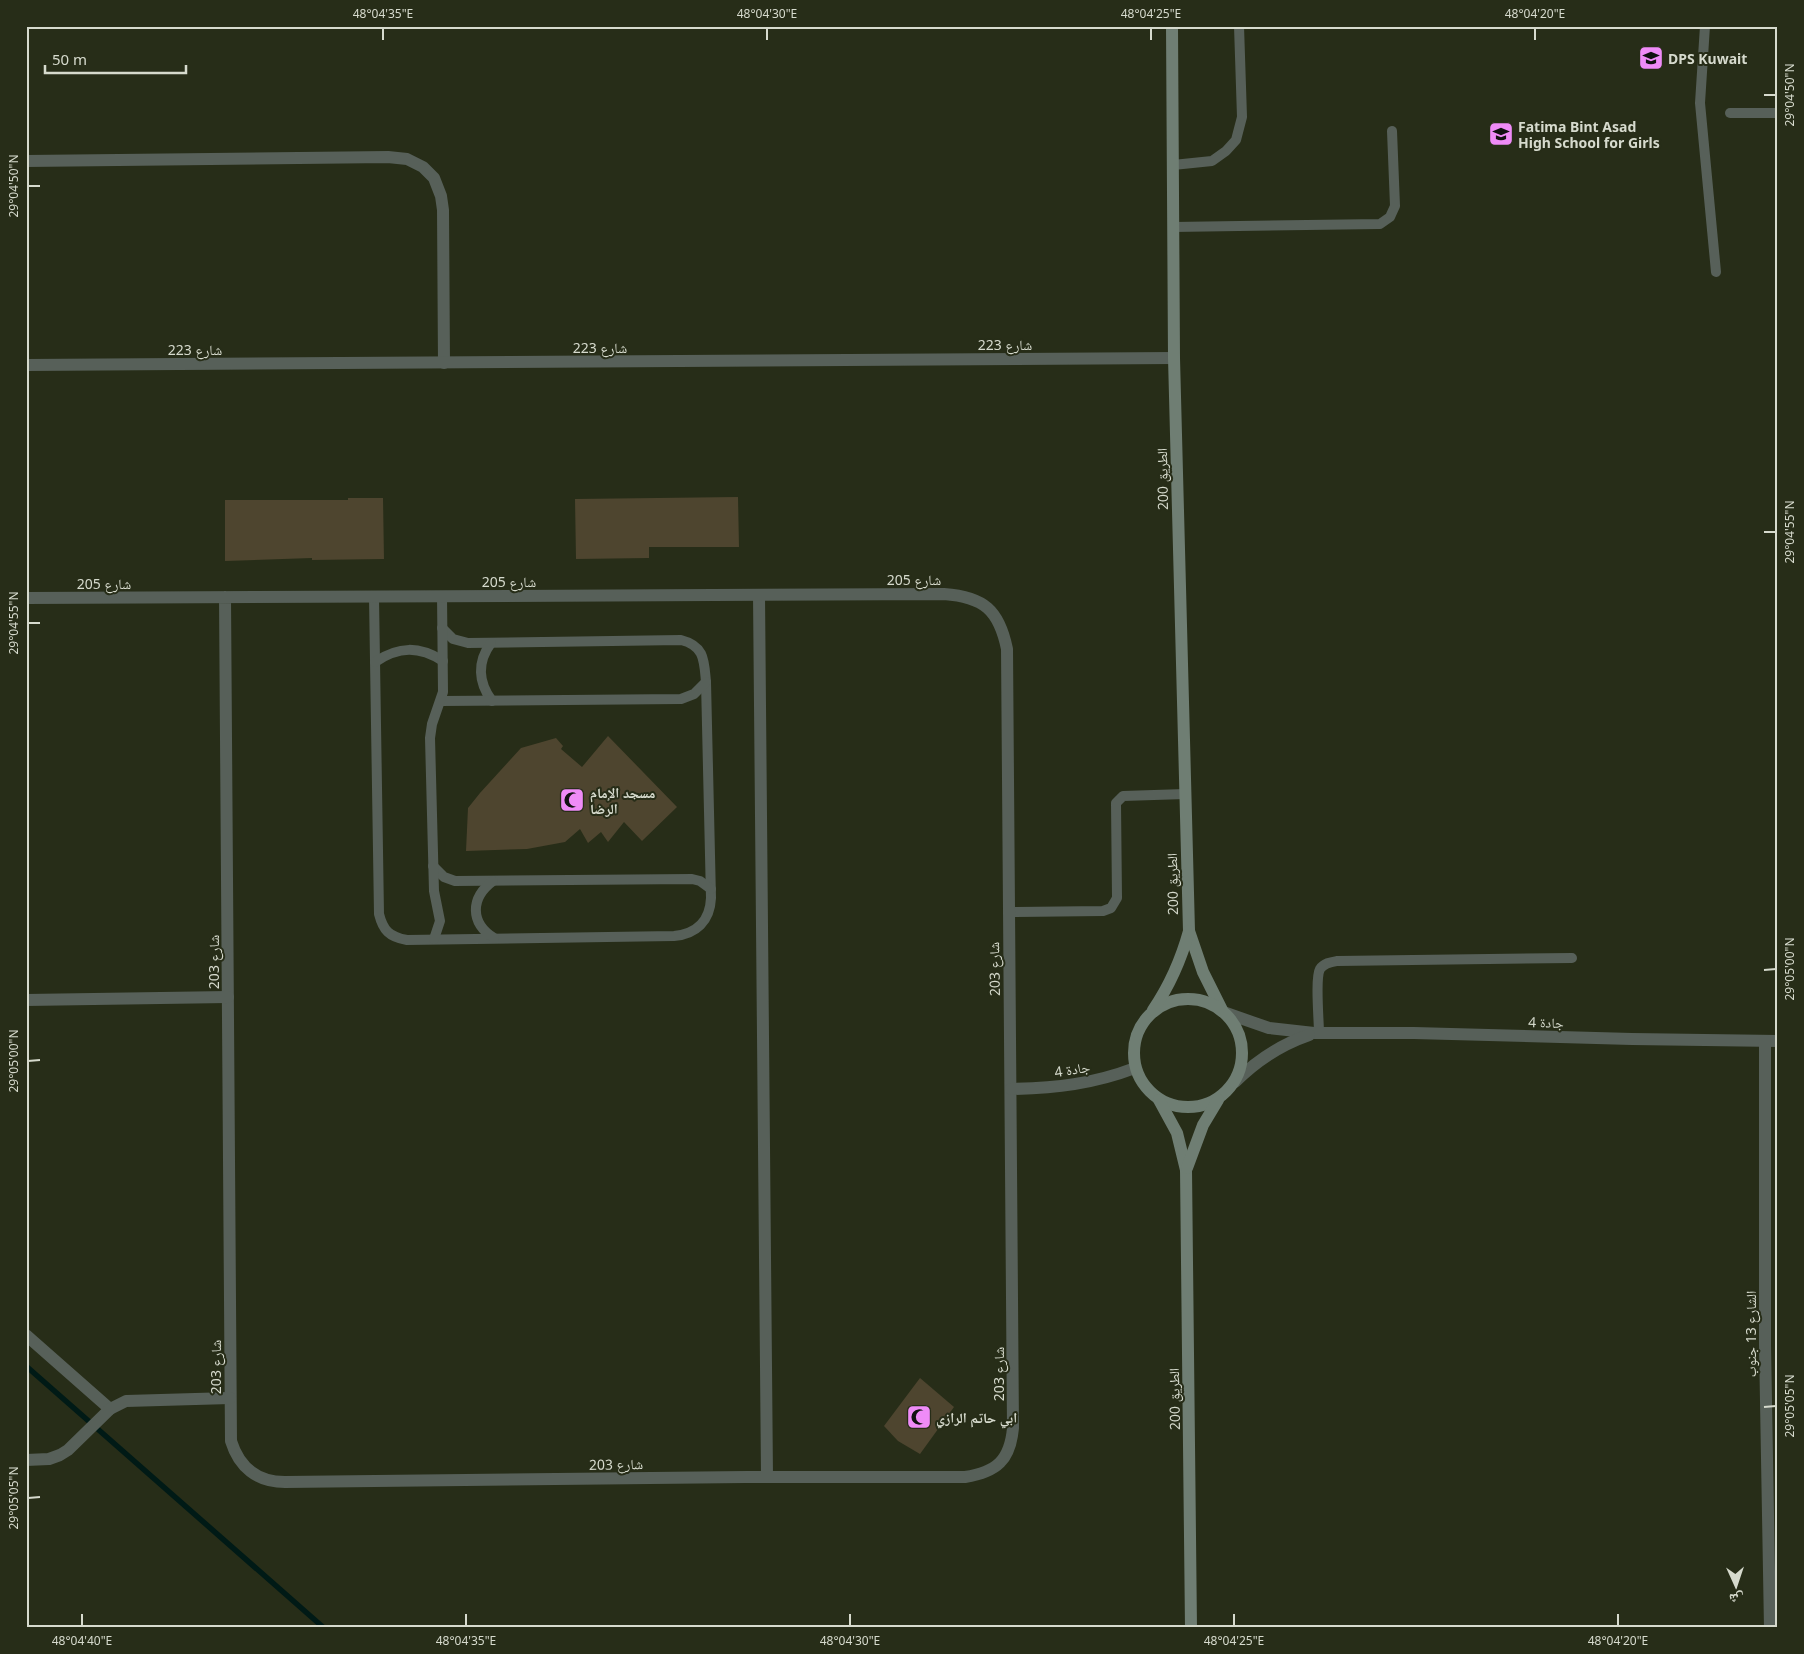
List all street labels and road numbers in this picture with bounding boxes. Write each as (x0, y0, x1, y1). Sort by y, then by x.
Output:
street label: شارع 223 (978, 335, 1032, 355)
street label: شارع 223 (573, 338, 627, 358)
street label: شارع 223 (168, 340, 222, 360)
street label: الطريق 200 (1152, 448, 1173, 510)
street label: شارع 205 (887, 570, 941, 590)
street label: شارع 205 (482, 572, 536, 592)
street label: شارع 205 (77, 574, 131, 594)
street label: الطريق 200 (1162, 853, 1183, 915)
street label: شارع 203 (204, 935, 224, 989)
street label: شارع 203 (984, 942, 1005, 996)
street label: جادة 4 (1528, 1012, 1564, 1032)
street label: جادة 4 (1053, 1057, 1091, 1081)
street label: الشارع 13 جنوب (1741, 1291, 1761, 1377)
street label: شارع 203 (206, 1340, 226, 1394)
street label: شارع 203 (989, 1347, 1009, 1401)
street label: الطريق 200 (1164, 1368, 1185, 1430)
street label: شارع 203 (589, 1454, 643, 1475)

